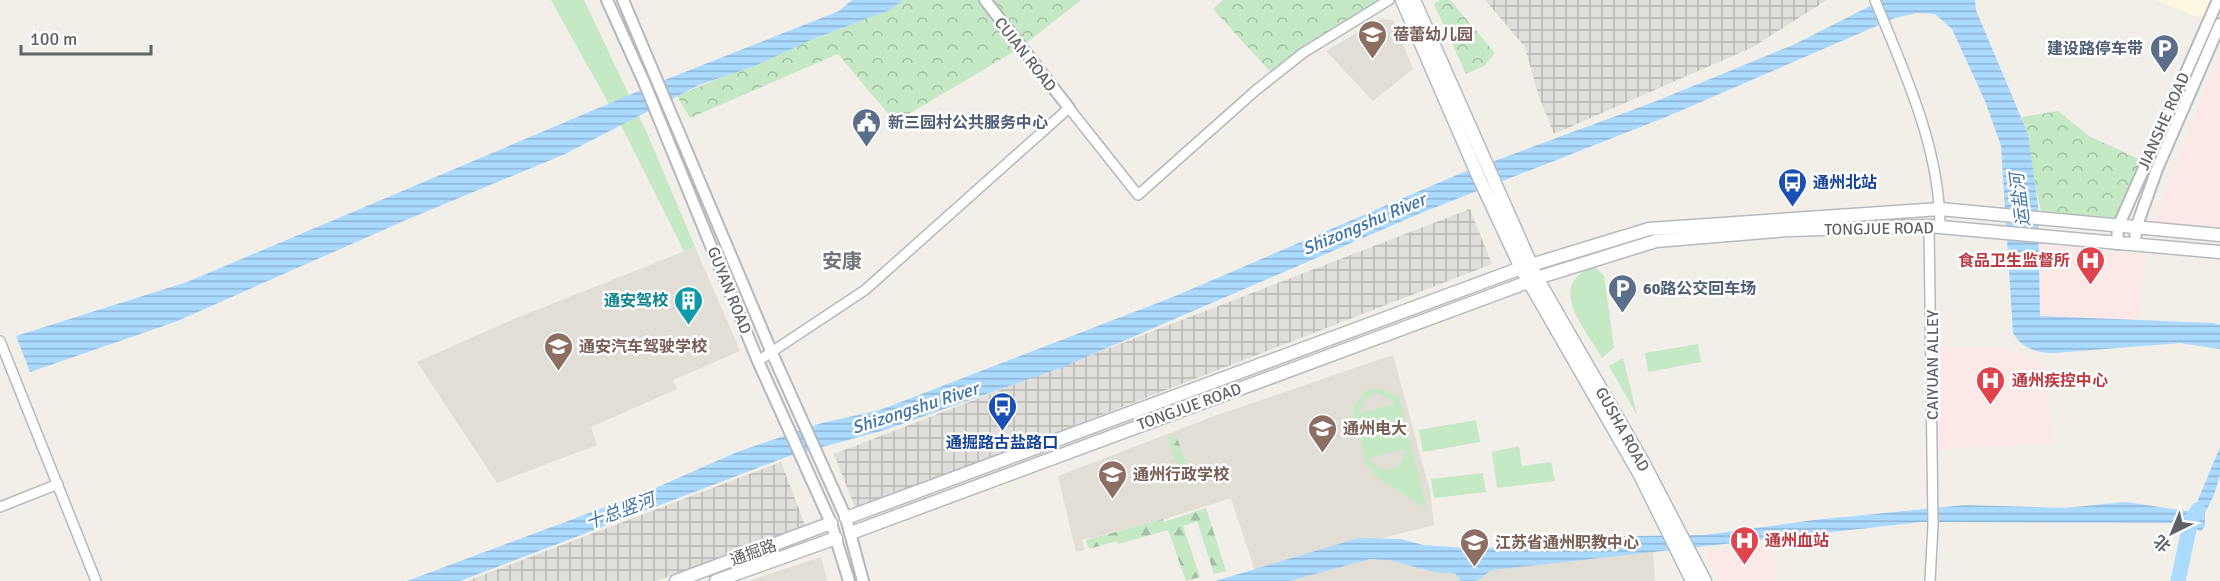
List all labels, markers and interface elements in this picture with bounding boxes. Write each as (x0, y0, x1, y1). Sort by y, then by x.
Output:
street label: CUIAN ROAD (990, 13, 1061, 96)
scale bar (21, 18, 152, 56)
school or university icon: 蓓蕾幼儿园 (1356, 18, 1388, 60)
place label: 蓓蕾幼儿园 (1393, 25, 1473, 45)
text: 100 m (30, 28, 77, 50)
parking icon: 建设路停车带 (2148, 32, 2180, 74)
place label: 建设路停车带 (2047, 39, 2143, 59)
street label: JIANSHE ROAD (2134, 70, 2194, 173)
public building icon: 新三园村公共服务中心 (851, 106, 883, 148)
place label: 新三园村公共服务中心 (888, 113, 1048, 133)
bus stop icon: 通州北站 (1776, 166, 1808, 208)
water label: 运盐河 (2005, 169, 2034, 228)
place label: 通州北站 (1813, 173, 1877, 193)
water label: Shizongshu River (1299, 187, 1431, 260)
street label: TONGJUE ROAD (1824, 218, 1934, 240)
street label: GUYAN ROAD (703, 244, 756, 337)
hospital icon: 食品卫生监督所 (2075, 244, 2107, 286)
district label: 安康 (822, 249, 862, 274)
place label: 食品卫生监督所 (1958, 251, 2070, 271)
parking icon: 60路公交回车场 (1606, 272, 1638, 314)
place label: 60路公交回车场 (1643, 279, 1756, 299)
building icon: 通安驾校 (673, 284, 705, 326)
place label: 通安驾校 (604, 291, 669, 311)
street label: CAIYUAN ALLEY (1923, 310, 1943, 420)
school or university icon: 通安汽车驾驶学校 (542, 330, 574, 372)
place label: 通安汽车驾驶学校 (579, 337, 708, 357)
hospital icon: 通州疾控中心 (1975, 364, 2007, 406)
place label: 通州疾控中心 (2012, 371, 2108, 391)
water label: Shizongshu River (849, 376, 983, 439)
street label: TONGJUE ROAD (1135, 379, 1244, 435)
street label: GUSHA ROAD (1591, 384, 1654, 475)
bus stop icon: 通掘路古盐路口 (986, 390, 1018, 432)
school or university icon: 通州电大 (1306, 412, 1338, 454)
place label: 通州电大 (1343, 419, 1407, 439)
place label: 通掘路古盐路口 (946, 433, 1058, 453)
school or university icon: 通州行政学校 (1096, 458, 1128, 500)
place label: 通州行政学校 (1133, 465, 1230, 485)
water label: 十总竖河 (582, 487, 660, 534)
north arrow (2142, 503, 2202, 563)
hospital icon: 通州血站 (1728, 524, 1760, 566)
school or university icon: 江苏省通州职教中心 (1458, 526, 1490, 568)
text: 北 (2150, 530, 2175, 556)
place label: 通州血站 (1765, 531, 1829, 551)
place label: 江苏省通州职教中心 (1495, 533, 1639, 553)
street label: 通掘路 (727, 535, 779, 571)

